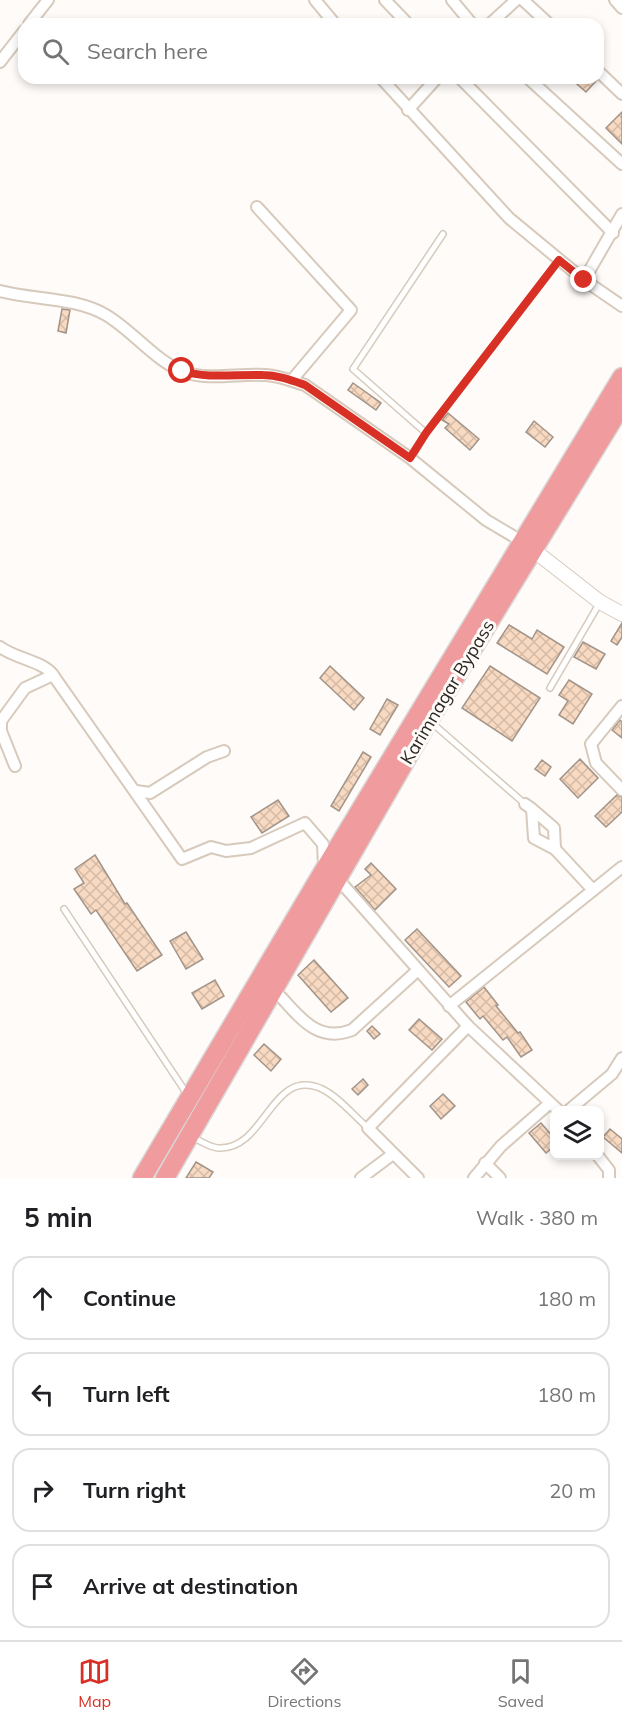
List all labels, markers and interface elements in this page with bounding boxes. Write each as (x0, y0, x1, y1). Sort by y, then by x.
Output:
search box (18, 18, 604, 84)
icon: search (39, 35, 72, 68)
text: Search here (87, 37, 208, 65)
route end (570, 266, 596, 292)
route start (168, 357, 194, 383)
street label: Karimnagar Bypass (395, 616, 499, 768)
map controls (550, 1106, 604, 1160)
button: layers (550, 1106, 604, 1160)
text: 5 min (24, 1201, 93, 1234)
text: Walk · 380 m (476, 1205, 598, 1230)
icon: ahead (26, 1282, 59, 1315)
text: Continue (83, 1284, 176, 1312)
text: 180 m (537, 1286, 596, 1311)
icon: left (26, 1378, 59, 1411)
text: Turn left (83, 1380, 170, 1408)
text: 180 m (537, 1382, 596, 1407)
icon: right (26, 1474, 59, 1507)
text: Turn right (83, 1476, 186, 1504)
text: 20 m (549, 1478, 596, 1503)
icon: arrive (26, 1570, 59, 1603)
text: Arrive at destination (83, 1572, 298, 1600)
tab: Map (78, 1655, 111, 1711)
tab: Directions (267, 1655, 341, 1711)
tab: Saved (498, 1655, 544, 1711)

